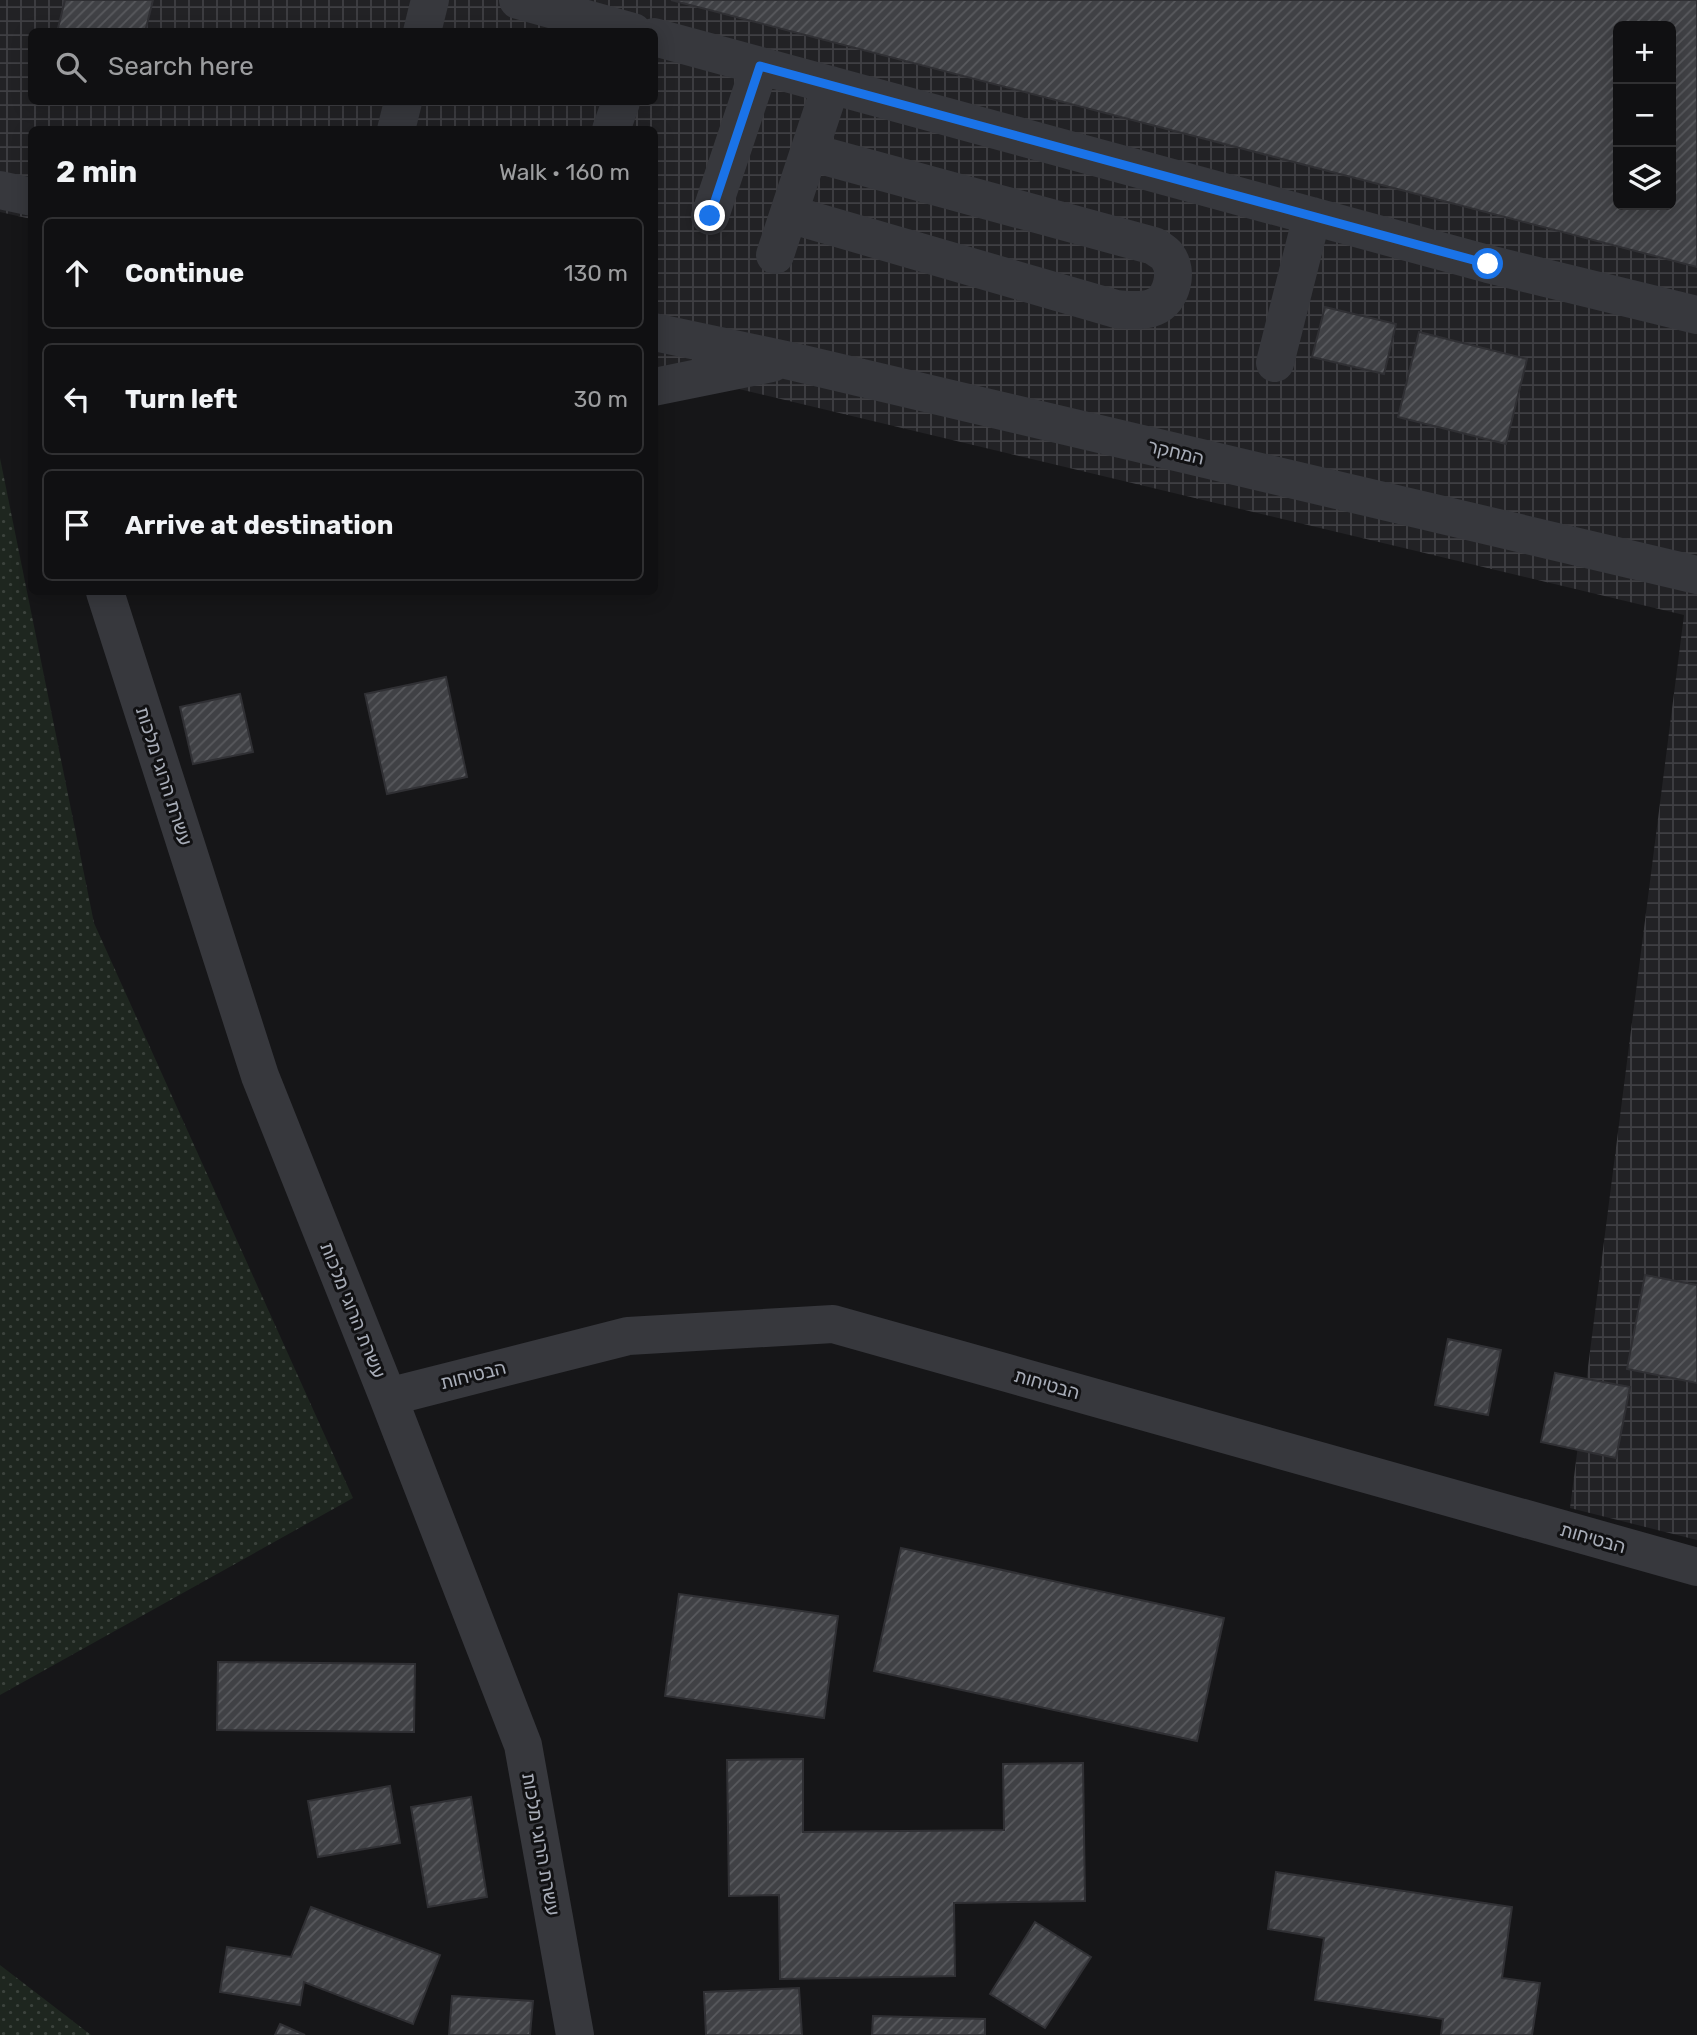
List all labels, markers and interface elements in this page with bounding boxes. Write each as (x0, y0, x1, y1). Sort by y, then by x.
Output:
map controls (1613, 21, 1676, 210)
button: + (1613, 21, 1676, 84)
search box (28, 28, 658, 105)
icon: search (52, 48, 90, 86)
text: Search here (108, 51, 254, 82)
button: − (1613, 84, 1676, 147)
button: layers (1613, 147, 1676, 210)
text: 2 min (56, 154, 137, 190)
text: Walk · 160 m (499, 158, 630, 186)
route end (694, 200, 725, 231)
route start (1472, 248, 1503, 279)
icon: ahead (58, 254, 96, 292)
text: Continue (125, 258, 244, 289)
text: 130 m (564, 259, 628, 287)
icon: left (58, 380, 96, 418)
text: Turn left (125, 384, 237, 415)
text: 30 m (573, 385, 628, 413)
street label: המחקר (1145, 434, 1207, 470)
icon: arrive (58, 506, 96, 544)
text: Arrive at destination (125, 510, 393, 541)
street label: עשרת הרוגי מלכות (131, 703, 197, 849)
street label: עשרת הרוגי מלכות (315, 1238, 391, 1382)
street label: הבטיחות (438, 1356, 508, 1394)
street label: הבטיחות (1011, 1364, 1083, 1404)
street label: הבטיחות (1557, 1518, 1629, 1558)
street label: עשרת הרוגי מלכות (517, 1771, 565, 1917)

